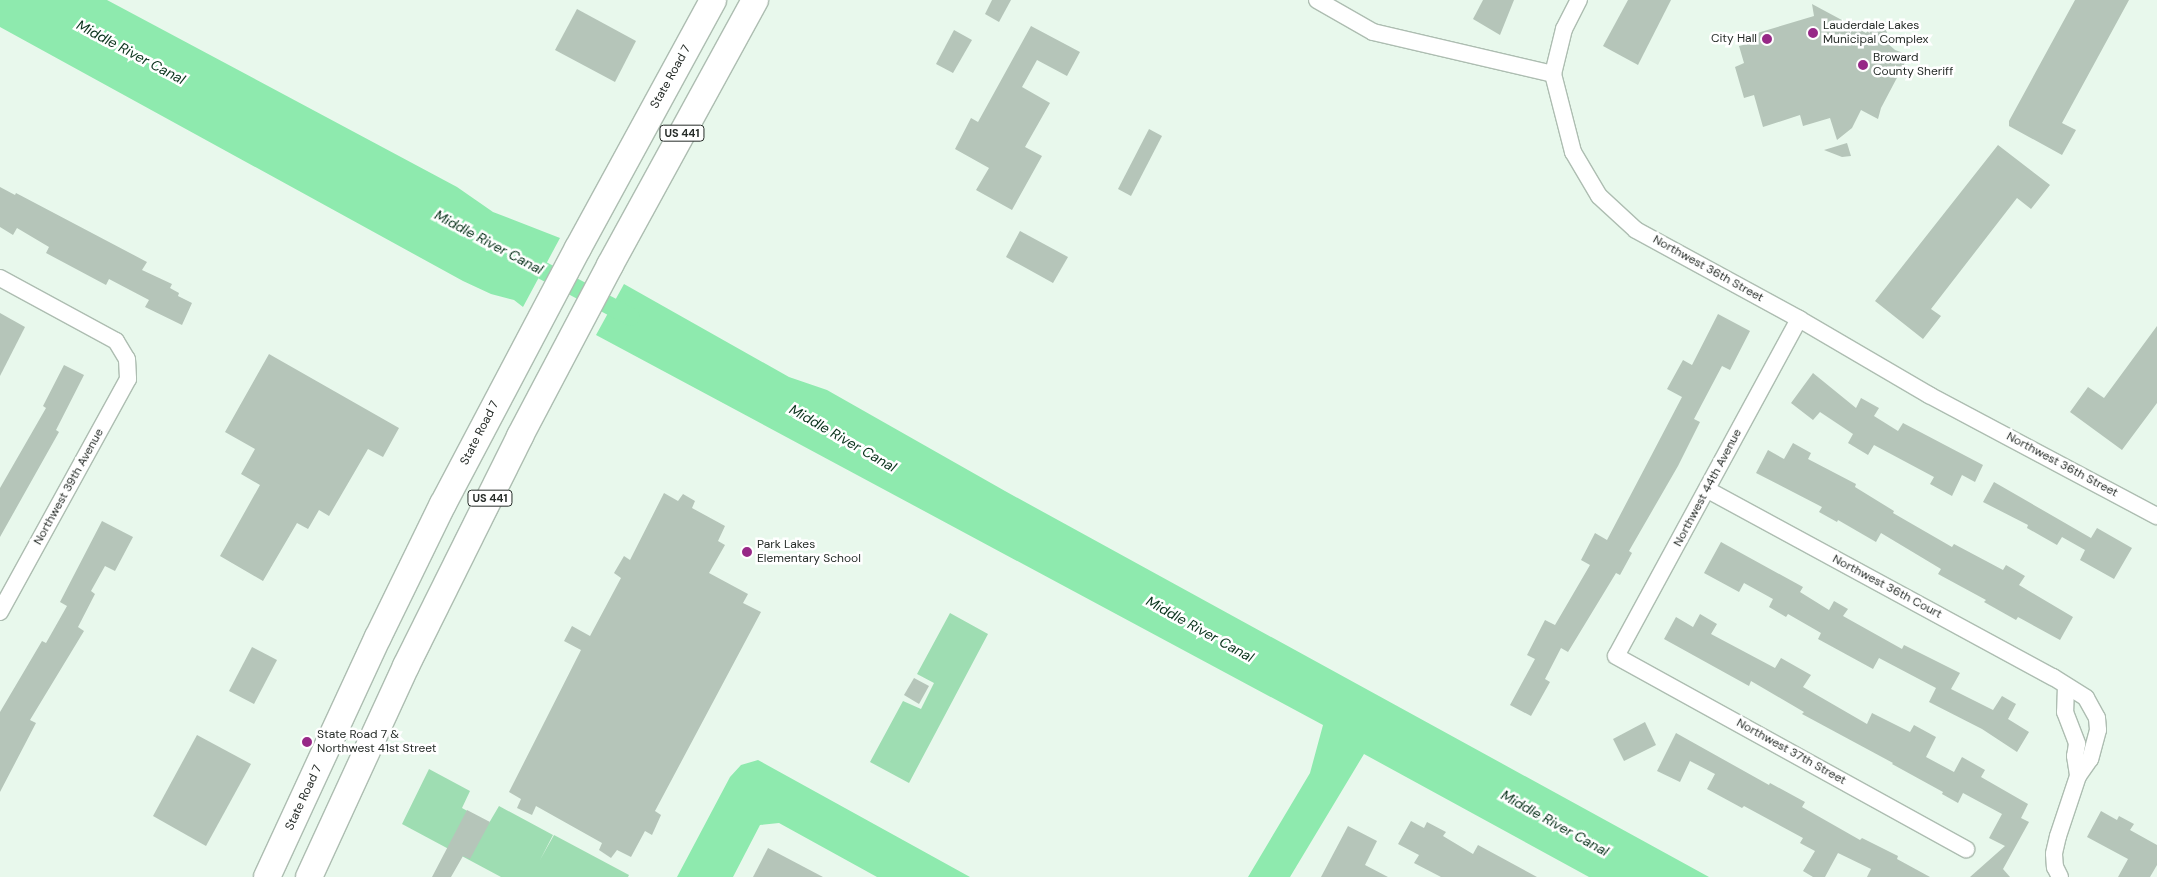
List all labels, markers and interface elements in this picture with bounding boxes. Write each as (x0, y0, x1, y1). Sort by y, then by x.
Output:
water label: Middle River Canal (74, 16, 188, 88)
place label: Lauderdale Lakes Municipal Complex (1823, 19, 1928, 47)
marker: Lauderdale Lakes Municipal Complex (1807, 27, 1819, 39)
place label: City Hall (1711, 32, 1757, 46)
marker: City Hall (1761, 33, 1773, 45)
street label: State Road 7 (648, 43, 694, 111)
place label: Broward County Sheriff (1873, 51, 1953, 79)
marker: Broward County Sheriff (1857, 59, 1869, 71)
road number: US 441 (658, 125, 706, 142)
water label: Middle River Canal (432, 206, 546, 278)
street label: Northwest 36th Street (1650, 233, 1766, 305)
street label: State Road 7 (458, 398, 502, 468)
water label: Middle River Canal (787, 401, 899, 475)
street label: Northwest 39th Avenue (31, 426, 107, 548)
street label: Northwest 44th Avenue (1671, 427, 1745, 549)
street label: Northwest 36th Street (2004, 429, 2120, 501)
road number: US 441 (466, 489, 514, 506)
place label: Park Lakes Elementary School (757, 538, 861, 566)
marker: Park Lakes Elementary School (741, 546, 753, 558)
street label: Northwest 36th Court (1830, 552, 1944, 622)
water label: Middle River Canal (1143, 592, 1257, 666)
street label: Northwest 37th Street (1734, 716, 1848, 788)
place label: State Road 7 & Northwest 41st Street (317, 728, 437, 756)
marker: State Road 7 & Northwest 41st Street (301, 736, 313, 748)
street label: State Road 7 (283, 763, 325, 833)
water label: Middle River Canal (1498, 786, 1612, 860)

